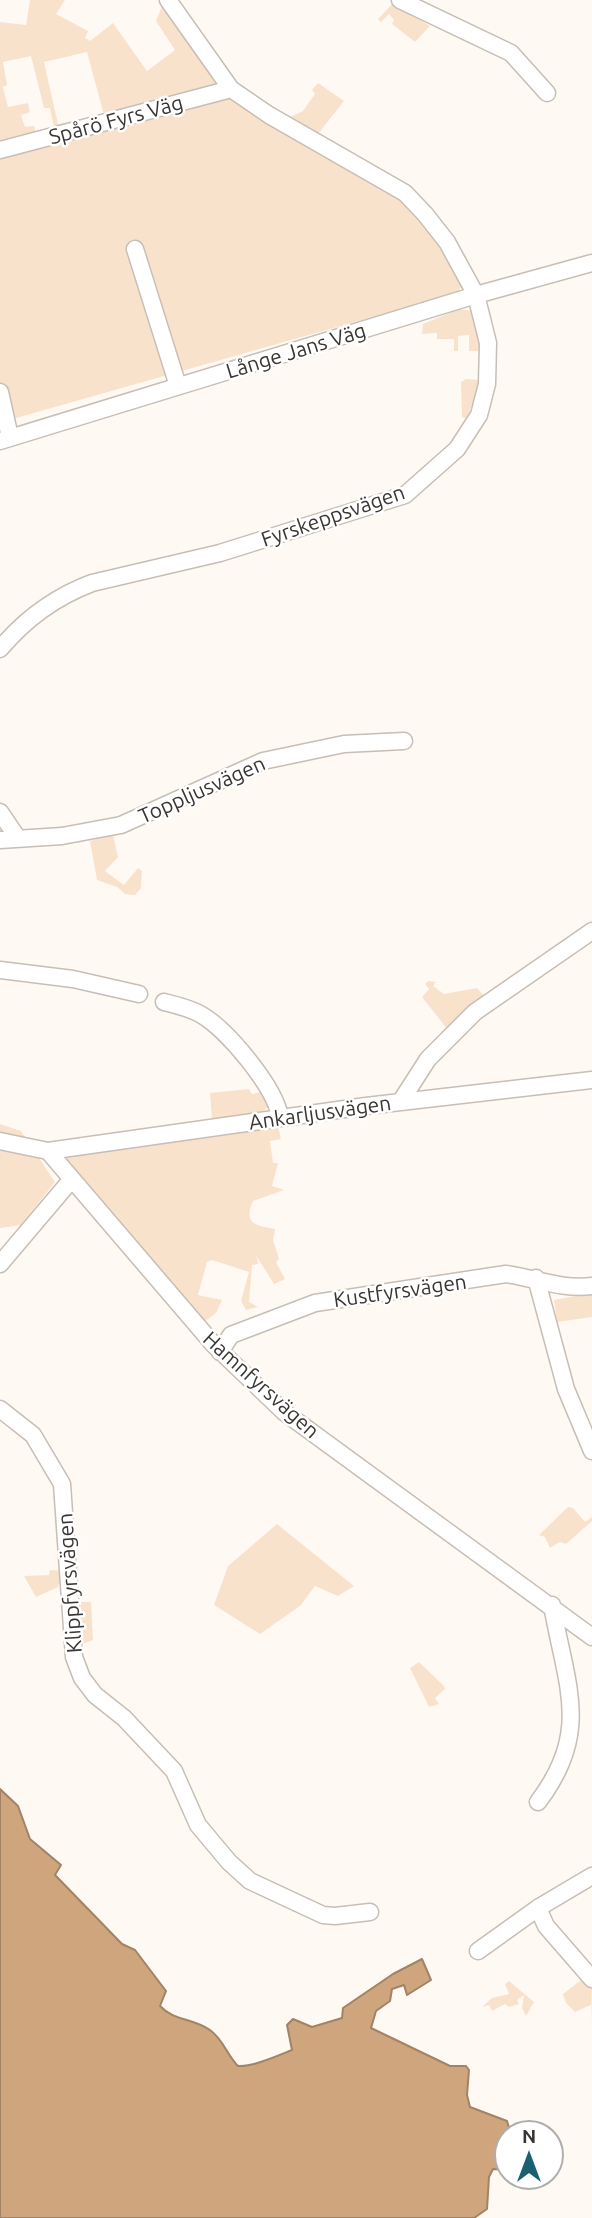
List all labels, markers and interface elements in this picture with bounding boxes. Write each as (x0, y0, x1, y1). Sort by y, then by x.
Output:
street label: Spårö Fyrs Väg (46, 90, 186, 150)
street label: Långe Jans Väg (223, 318, 369, 384)
street label: Fyrskeppsvägen (258, 480, 408, 552)
street label: Toppljusvägen (135, 751, 269, 829)
street label: Ankarljusvägen (247, 1091, 393, 1135)
street label: Kustfyrsvägen (332, 1269, 468, 1313)
street label: Hamnfyrsvägen (198, 1326, 324, 1444)
street label: Klippfyrsvägen (53, 1512, 87, 1654)
north arrow (494, 2120, 564, 2190)
text: N (522, 2125, 536, 2147)

